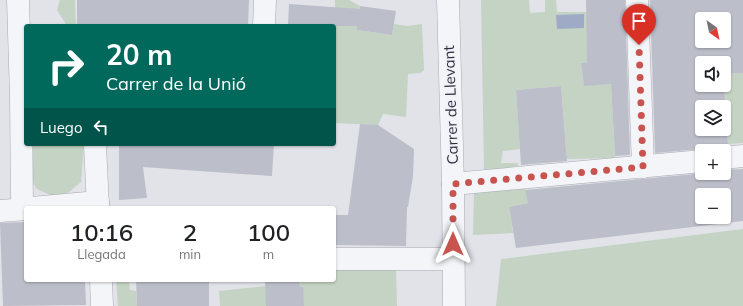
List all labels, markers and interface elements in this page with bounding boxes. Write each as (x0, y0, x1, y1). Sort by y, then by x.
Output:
pin (622, 4, 656, 45)
icon: arrive (628, 10, 650, 32)
north arrow (695, 12, 731, 48)
map controls (695, 12, 731, 224)
text: 20 m (106, 37, 172, 72)
icon: right (40, 40, 92, 92)
street label: Carrer de Llevant (439, 45, 462, 165)
button: sound (695, 56, 731, 92)
text: Carrer de la Unió (106, 72, 246, 95)
button: layers (695, 100, 731, 136)
icon: left (90, 116, 112, 138)
text: Luego (40, 118, 82, 137)
button: + (695, 144, 731, 180)
button: − (695, 188, 731, 224)
text: 10:16 (70, 217, 133, 247)
text: 2 (183, 217, 197, 247)
text: 100 (247, 217, 290, 247)
position arrow (432, 223, 474, 265)
text: Llegada (77, 246, 126, 262)
text: min (179, 246, 201, 262)
text: m (263, 246, 274, 262)

